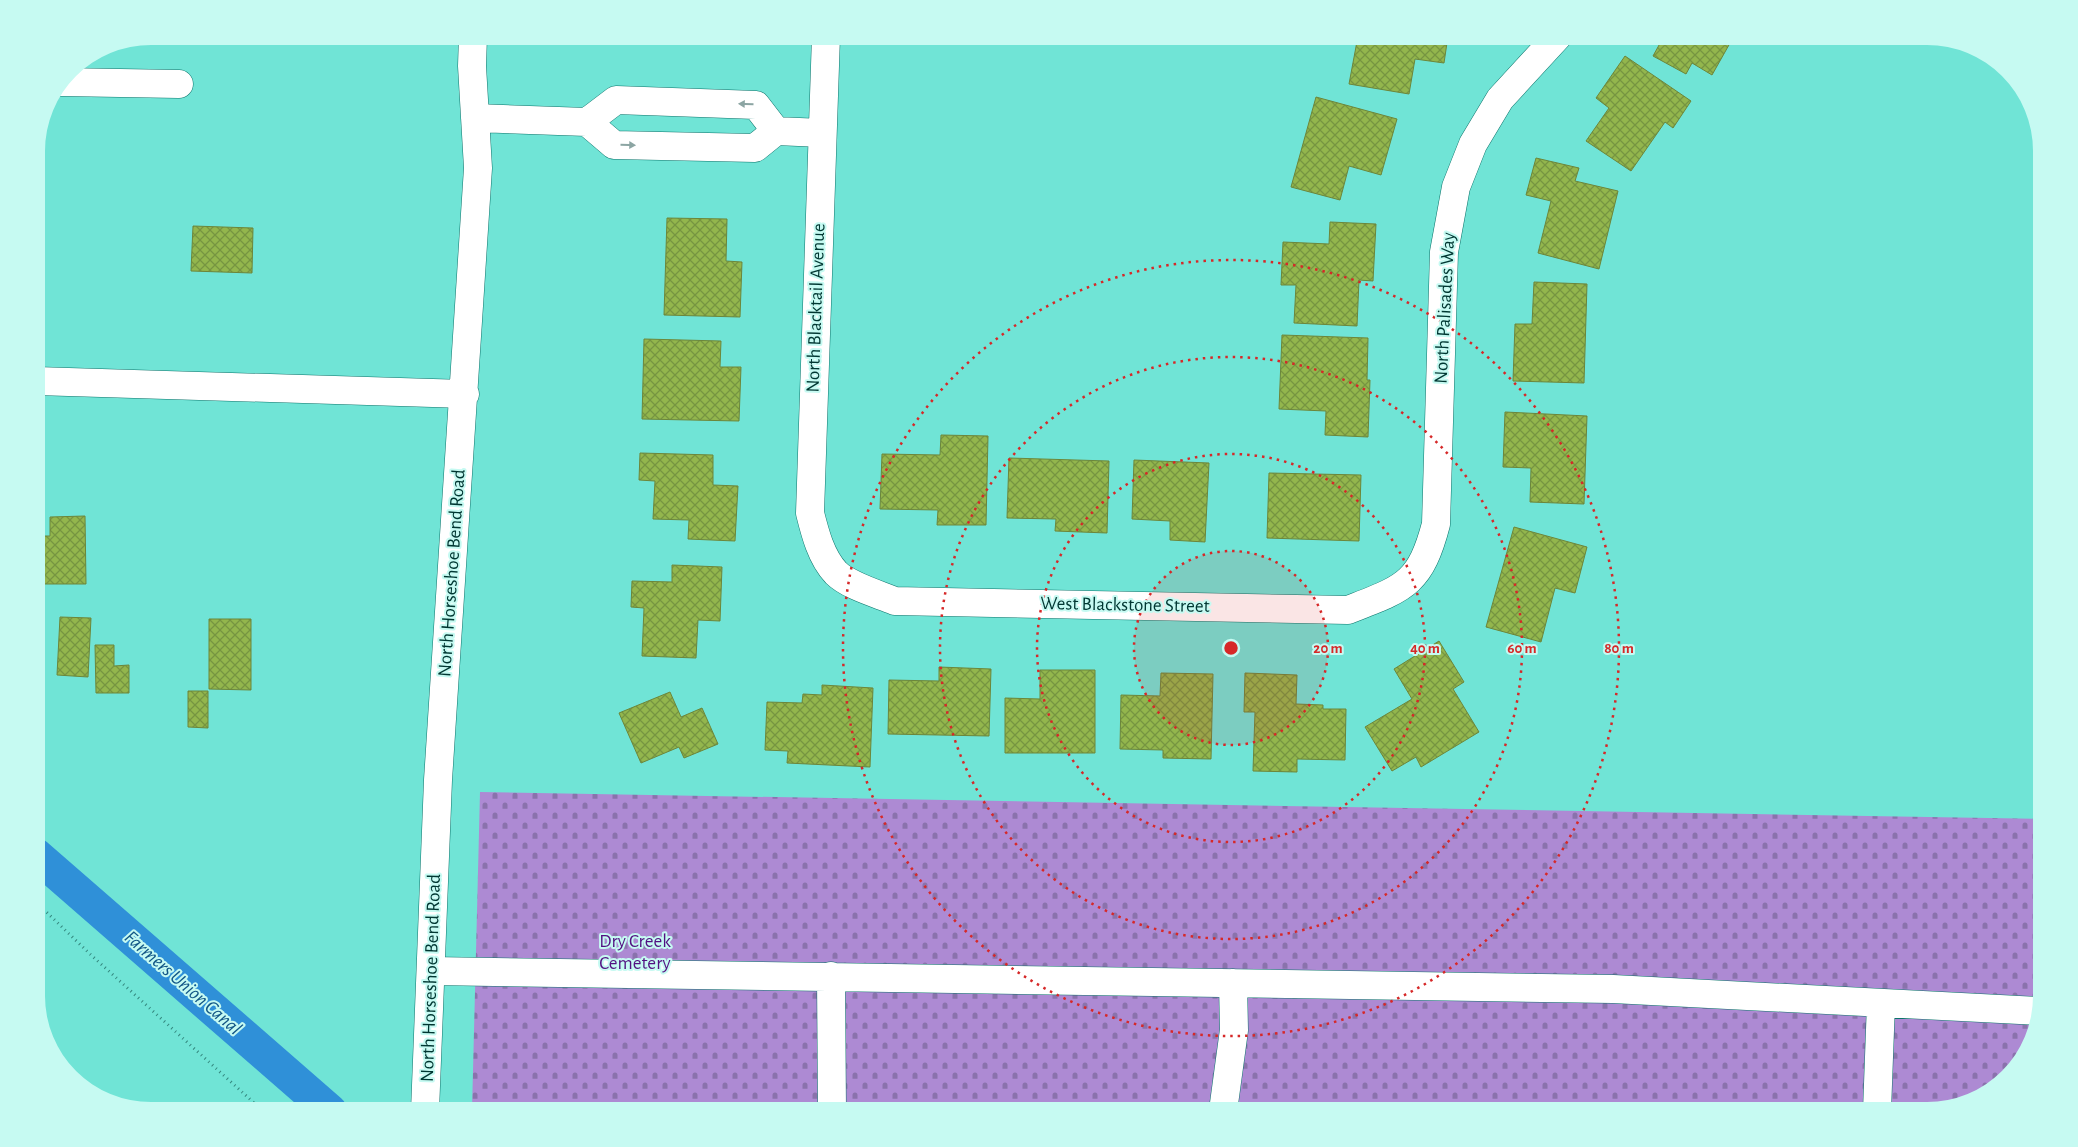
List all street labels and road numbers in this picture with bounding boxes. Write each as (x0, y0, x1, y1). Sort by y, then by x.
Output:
street label: North Blacktail Avenue (804, 223, 828, 393)
street label: North Palisades Way (1432, 232, 1458, 384)
street label: North Horseshoe Bend Road (435, 468, 469, 677)
street label: West Blackstone Street (1040, 594, 1210, 616)
street label: North Horseshoe Bend Road (418, 874, 444, 1082)

